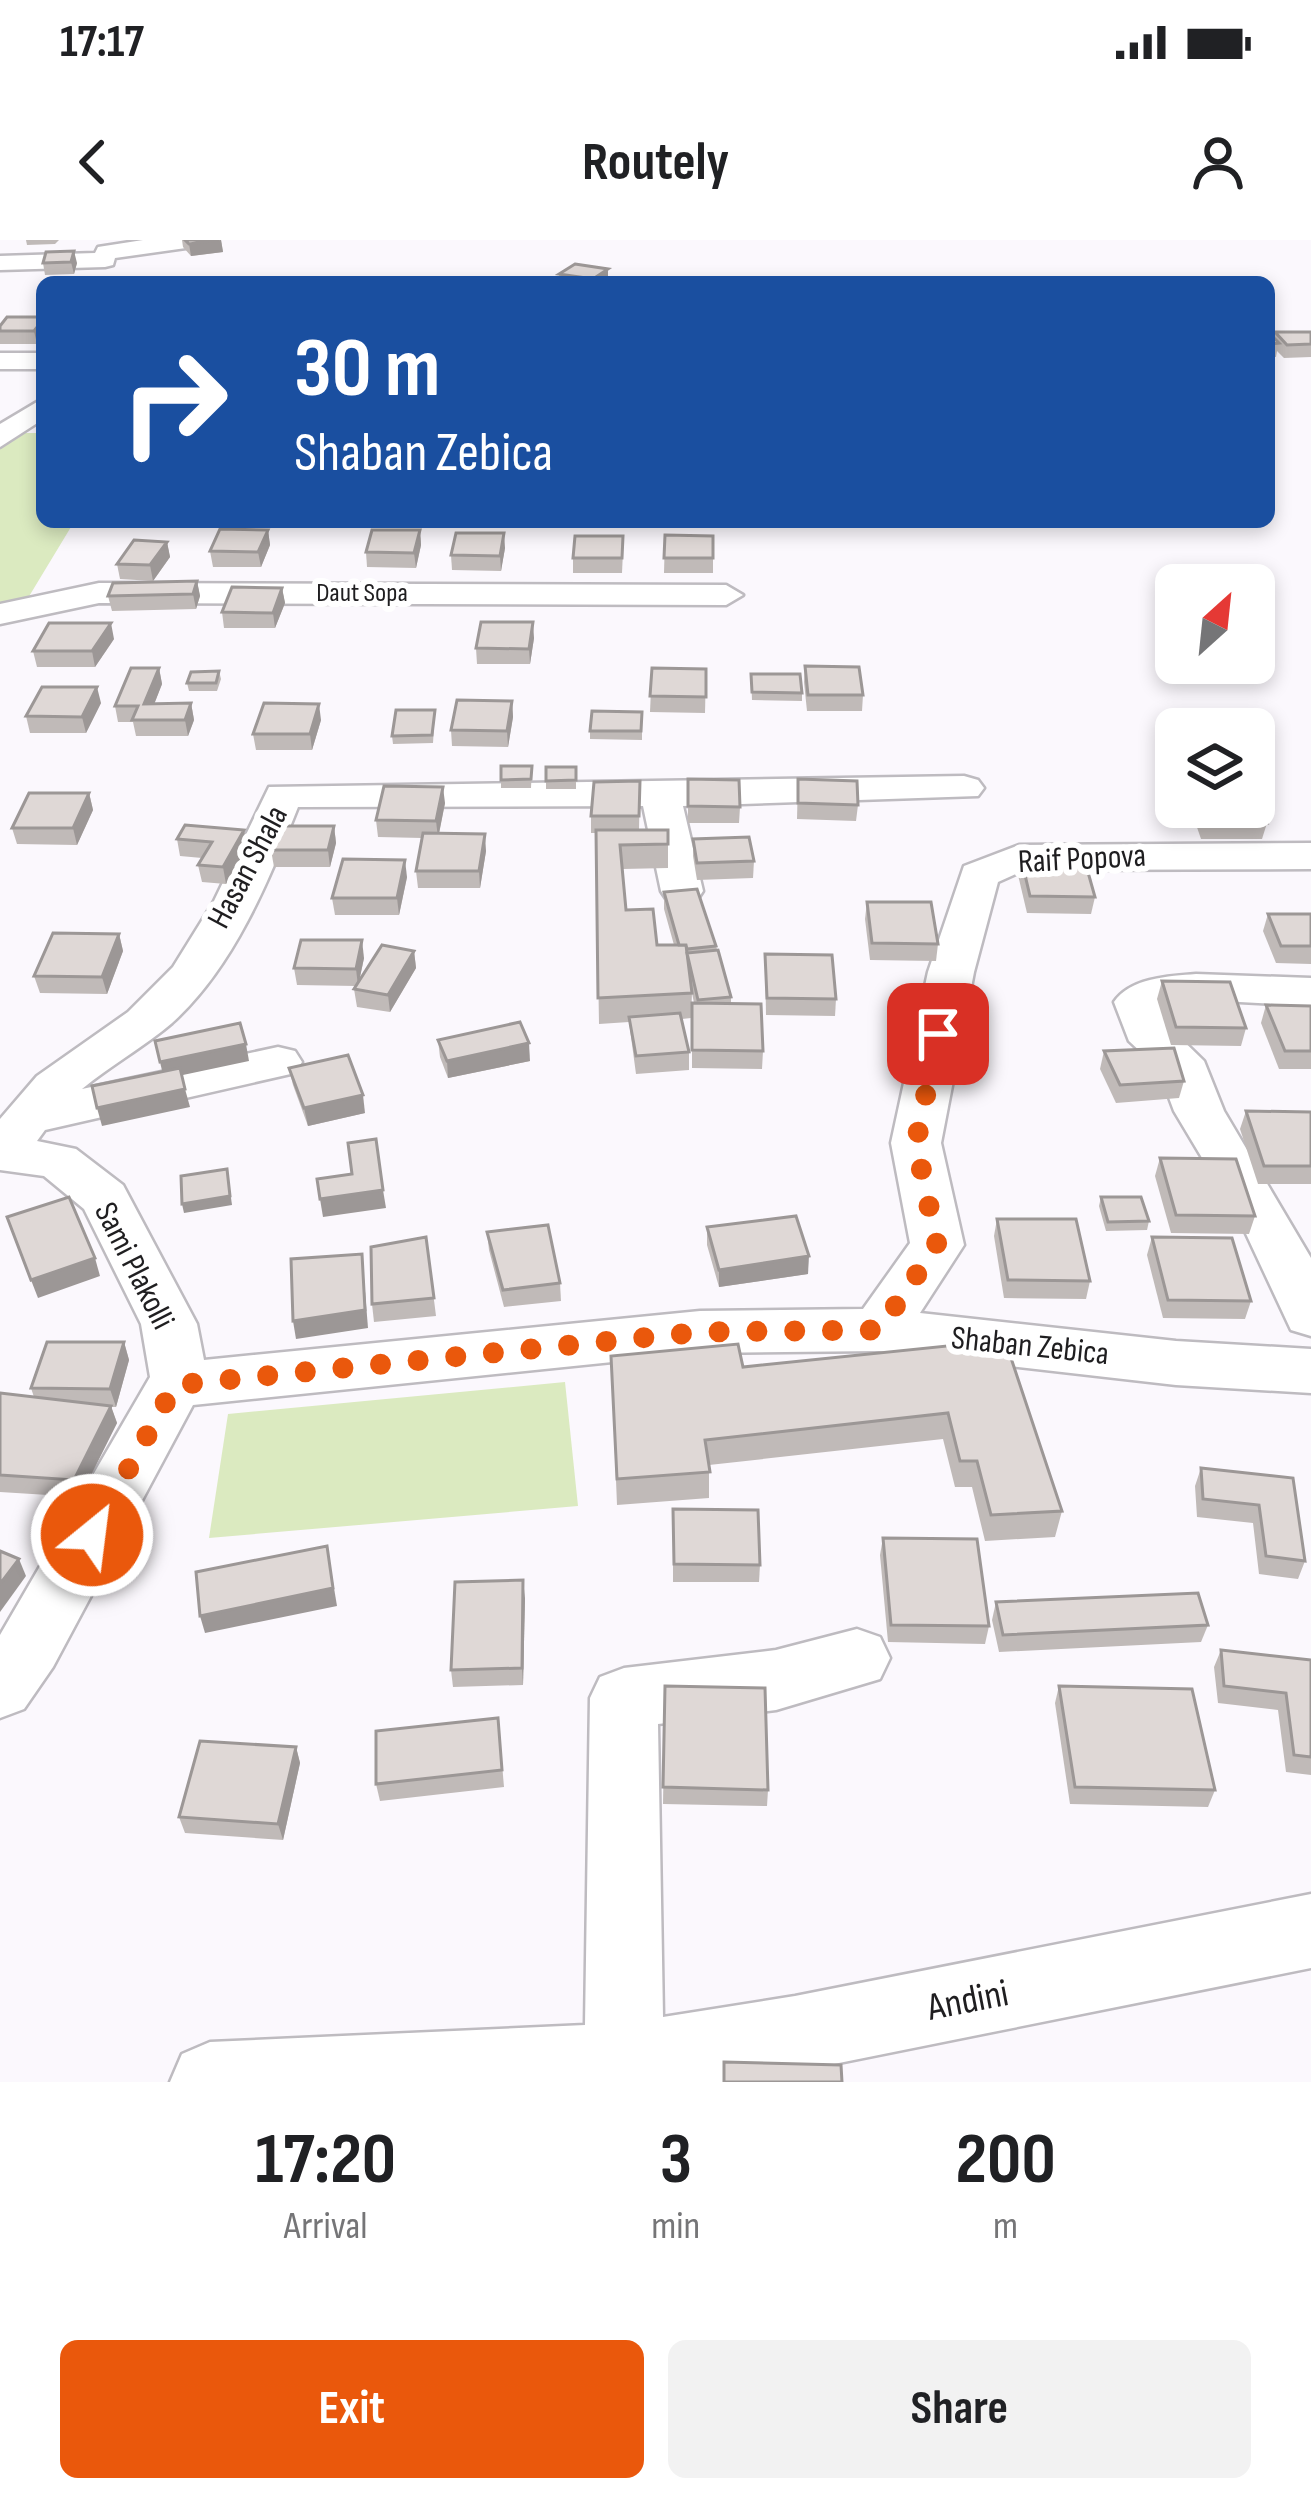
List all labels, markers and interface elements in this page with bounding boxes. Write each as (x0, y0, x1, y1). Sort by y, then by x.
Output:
text: 17:17 (60, 15, 144, 70)
icon: back (60, 129, 126, 195)
icon: person (1185, 129, 1251, 195)
text: Routely (582, 130, 729, 195)
text: 30 m (294, 319, 440, 420)
icon: right (96, 324, 252, 480)
text: Shaban Zebica (294, 421, 553, 486)
north arrow (1155, 564, 1275, 684)
map controls (1155, 564, 1275, 828)
street label: Daut Sopa (316, 577, 408, 609)
button: layers (1155, 708, 1275, 828)
street label: Hasan Shala (199, 799, 297, 935)
street label: Raif Popova (1017, 836, 1147, 882)
pin (887, 983, 989, 1085)
icon: arrive (905, 1001, 971, 1067)
street label: Sami Plakolli (85, 1196, 183, 1336)
street label: Shaban Zebica (949, 1318, 1111, 1374)
position arrow (29, 1472, 155, 1598)
street label: Andini (922, 1970, 1013, 2032)
text: 17:20 (255, 2117, 396, 2204)
text: 3 (660, 2117, 692, 2204)
text: 200 (956, 2117, 1056, 2204)
text: Arrival (284, 2203, 368, 2250)
text: min (651, 2203, 700, 2250)
text: m (993, 2203, 1018, 2250)
button: Exit (60, 2340, 644, 2478)
button: Share (668, 2340, 1251, 2478)

